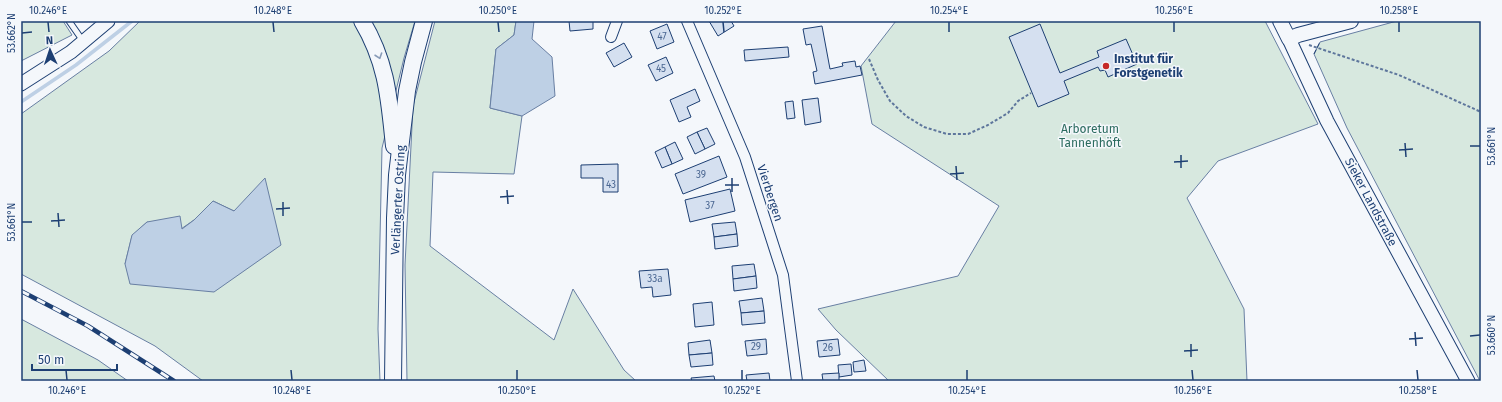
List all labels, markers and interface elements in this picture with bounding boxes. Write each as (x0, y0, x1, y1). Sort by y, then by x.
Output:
text: 10.246°E (29, 5, 67, 17)
text: 10.248°E (254, 5, 292, 17)
text: 10.250°E (479, 5, 517, 17)
text: 10.252°E (704, 5, 742, 17)
text: 10.254°E (930, 5, 968, 17)
text: 10.256°E (1155, 5, 1193, 17)
text: 10.258°E (1380, 5, 1418, 17)
text: 53.662°N (6, 13, 18, 53)
north arrow (30, 30, 70, 70)
house number: 47 (657, 31, 667, 43)
text: N (46, 34, 53, 47)
one-way arrow (374, 52, 382, 59)
place label: Institut für Forstgenetik (1114, 52, 1183, 80)
marker: Institut für Forstgenetik (1101, 61, 1111, 71)
house number: 45 (656, 63, 666, 75)
park label: Arboretum Tannenhöft (1059, 122, 1122, 150)
text: 53.661°N (1486, 127, 1498, 165)
street label: Verlängerter Ostring (388, 144, 408, 255)
street label: Sieker Landstraße (1342, 156, 1400, 248)
street label: Vierbergen (754, 163, 786, 223)
house number: 39 (696, 169, 706, 181)
house number: 43 (606, 179, 616, 191)
house number: 37 (705, 200, 715, 212)
text: 53.661°N (6, 203, 18, 241)
house number: 33a (647, 273, 663, 285)
text: 53.660°N (1486, 315, 1498, 355)
house number: 29 (751, 341, 761, 353)
house number: 26 (823, 342, 833, 354)
scale bar (32, 346, 117, 372)
text: 50 m (38, 353, 64, 367)
text: 10.246°E (48, 385, 86, 397)
text: 10.248°E (273, 385, 311, 397)
text: 10.250°E (498, 385, 536, 397)
text: 10.252°E (723, 385, 761, 397)
text: 10.254°E (948, 385, 986, 397)
text: 10.256°E (1174, 385, 1212, 397)
text: 10.258°E (1399, 385, 1437, 397)

